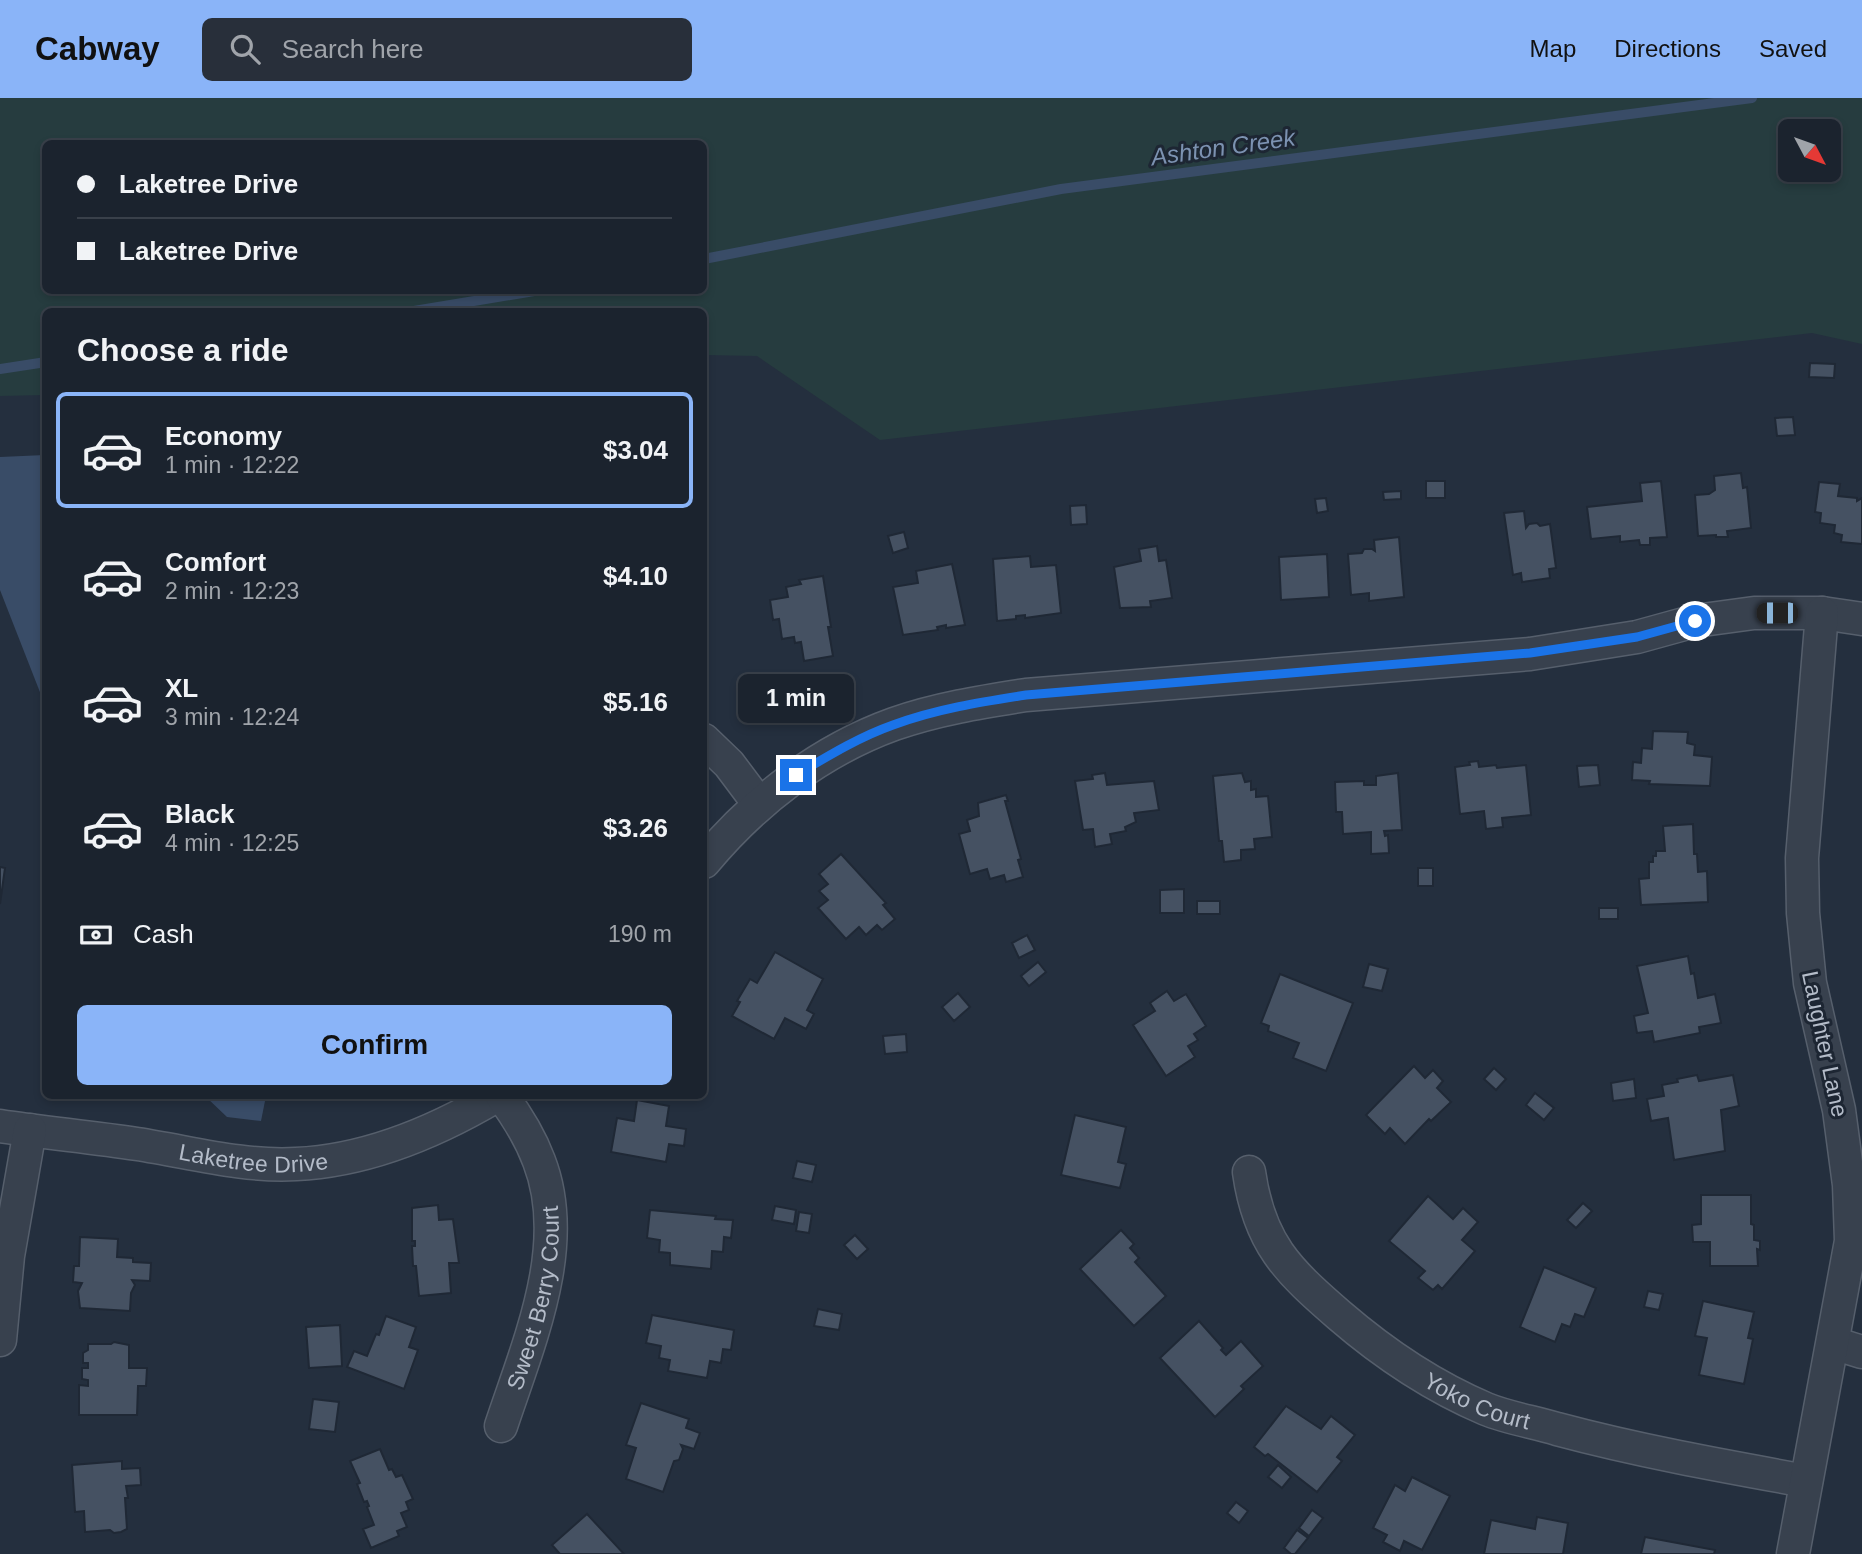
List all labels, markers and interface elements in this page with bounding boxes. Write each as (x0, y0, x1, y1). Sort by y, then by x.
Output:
search box (202, 18, 692, 81)
text: Cabway (35, 30, 160, 67)
icon: search (226, 30, 264, 68)
text: Search here (282, 34, 423, 64)
text: Map (1530, 35, 1576, 62)
text: Directions (1614, 35, 1721, 62)
text: Saved (1759, 35, 1827, 62)
north arrow (1778, 119, 1841, 182)
map controls (1778, 119, 1841, 182)
water label: Ashton Creek (1147, 123, 1299, 171)
text: Laketree Drive (119, 169, 298, 199)
text: Laketree Drive (119, 236, 298, 266)
text: Choose a ride (77, 332, 289, 368)
icon: car (81, 419, 144, 482)
text: Economy (165, 421, 282, 451)
text: $3.04 (603, 435, 668, 465)
text: 1 min · 12:22 (165, 452, 299, 478)
icon: car (81, 545, 144, 608)
text: Comfort (165, 547, 266, 577)
text: $4.10 (603, 561, 668, 591)
text: 2 min · 12:23 (165, 578, 299, 604)
car (1757, 603, 1799, 624)
route start (1679, 605, 1711, 637)
icon: car (81, 671, 144, 734)
text: XL (165, 673, 198, 703)
callout: 1 min (738, 674, 854, 722)
text: 1 min (766, 685, 826, 711)
text: $5.16 (603, 687, 668, 717)
text: 3 min · 12:24 (165, 704, 299, 730)
route end (780, 759, 812, 791)
icon: car (81, 797, 144, 860)
text: Black (165, 799, 234, 829)
text: $3.26 (603, 813, 668, 843)
text: 4 min · 12:25 (165, 830, 299, 856)
icon: cash (77, 916, 115, 954)
text: Cash (133, 919, 194, 949)
text: 190 m (608, 921, 672, 947)
street label: Laughter Lane (1797, 969, 1853, 1119)
button: Confirm (77, 1005, 672, 1085)
street label: Laketree Drive (177, 1139, 330, 1177)
street label: Sweet Berry Court (501, 1204, 564, 1393)
street label: Yoko Court (1419, 1367, 1533, 1435)

